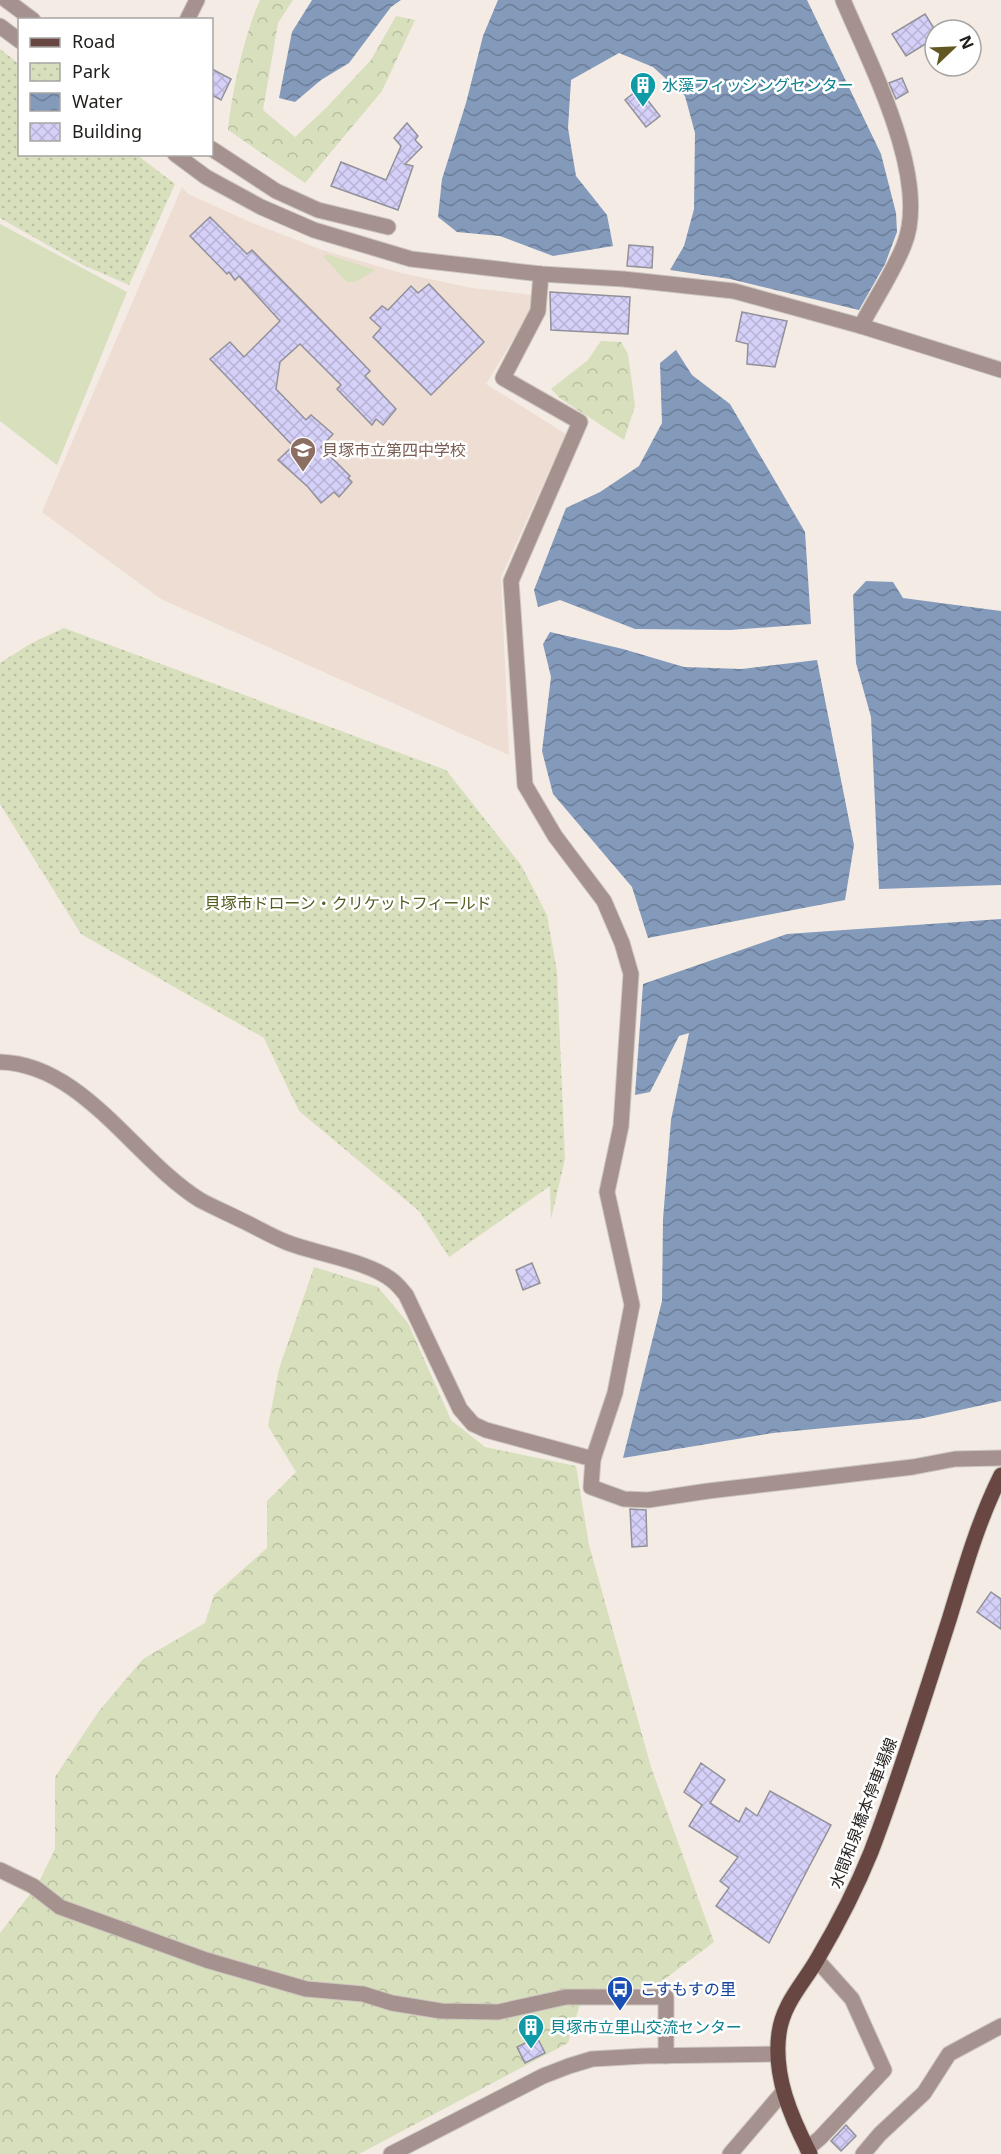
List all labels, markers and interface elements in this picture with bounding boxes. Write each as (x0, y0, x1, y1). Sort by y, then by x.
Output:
legend (18, 18, 213, 156)
north arrow (923, 18, 983, 78)
text: Road (72, 29, 115, 53)
text: N (954, 32, 979, 52)
text: Park (72, 59, 110, 83)
building icon: 水藻フィッシングセンター (628, 70, 658, 108)
place label: 水藻フィッシングセンター (662, 74, 854, 96)
text: Water (72, 89, 123, 113)
text: Building (72, 119, 142, 143)
school or university icon: 貝塚市立第四中学校 (288, 435, 318, 473)
place label: 貝塚市立第四中学校 (322, 439, 466, 461)
park label: 貝塚市ドローン・クリケットフィールド (205, 892, 491, 914)
street label: 水間和泉橋本停車場線 (824, 1734, 902, 1892)
bus stop icon: こすもすの里 (605, 1974, 635, 2012)
place label: こすもすの里 (640, 1978, 736, 2000)
building icon: 貝塚市立里山交流センター (516, 2012, 546, 2050)
place label: 貝塚市立里山交流センター (550, 2016, 742, 2038)

